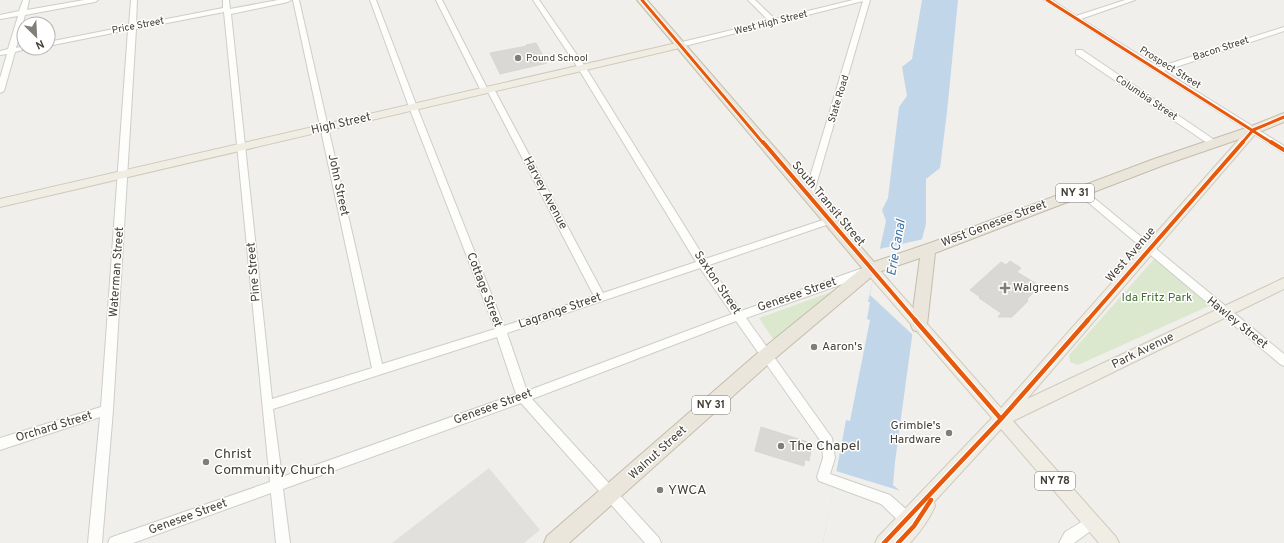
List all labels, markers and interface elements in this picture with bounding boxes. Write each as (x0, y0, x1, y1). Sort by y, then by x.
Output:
street label: West High Street (733, 8, 809, 38)
street label: Price Street (111, 15, 165, 37)
north arrow (16, 16, 56, 56)
street label: Bacon Street (1191, 34, 1251, 64)
text: N (33, 36, 46, 52)
street label: Prospect Street (1137, 44, 1203, 92)
place label: Pound School (526, 52, 588, 65)
marker: Pound School (513, 53, 523, 63)
street label: Columbia Street (1112, 72, 1180, 124)
street label: State Road (826, 74, 852, 124)
street label: High Street (310, 109, 372, 139)
street label: John Street (324, 153, 352, 217)
street label: Harvey Avenue (519, 154, 571, 232)
street label: South Transit Street (788, 158, 868, 250)
road number: NY 31 (1056, 184, 1094, 202)
street label: West Genesee Street (939, 197, 1049, 251)
water label: Erie Canal (884, 218, 910, 277)
street label: West Avenue (1102, 224, 1160, 286)
street label: Waterman Street (106, 226, 128, 318)
street label: Pine Street (243, 241, 265, 303)
street label: Saxton Street (690, 248, 744, 318)
street label: Cottage Street (462, 250, 506, 330)
street label: Genesee Street (755, 274, 839, 316)
place label: Walgreens (1013, 280, 1069, 296)
marker: Walgreens (1000, 283, 1010, 293)
street label: Lagrange Street (516, 289, 604, 333)
park label: Ida Fritz Park (1122, 290, 1192, 306)
street label: Hawley Street (1203, 293, 1271, 353)
street label: Park Avenue (1109, 329, 1177, 373)
place label: Aaron's (822, 339, 863, 355)
marker: Aaron's (809, 342, 819, 352)
street label: Genesee Street (451, 385, 535, 429)
road number: NY 31 (692, 396, 730, 414)
street label: Orchard Street (14, 408, 94, 446)
place label: Grimble's Hardware (890, 418, 941, 448)
street label: Walnut Street (625, 423, 691, 483)
marker: Grimble's Hardware (944, 428, 954, 438)
place label: The Chapel (789, 438, 860, 455)
marker: The Chapel (776, 441, 786, 451)
place label: Christ Community Church (214, 446, 335, 479)
marker: Christ Community Church (201, 457, 211, 467)
road number: NY 78 (1035, 472, 1075, 490)
place label: YWCA (668, 482, 707, 499)
marker: YWCA (655, 485, 665, 495)
street label: Genesee Street (146, 495, 230, 539)

